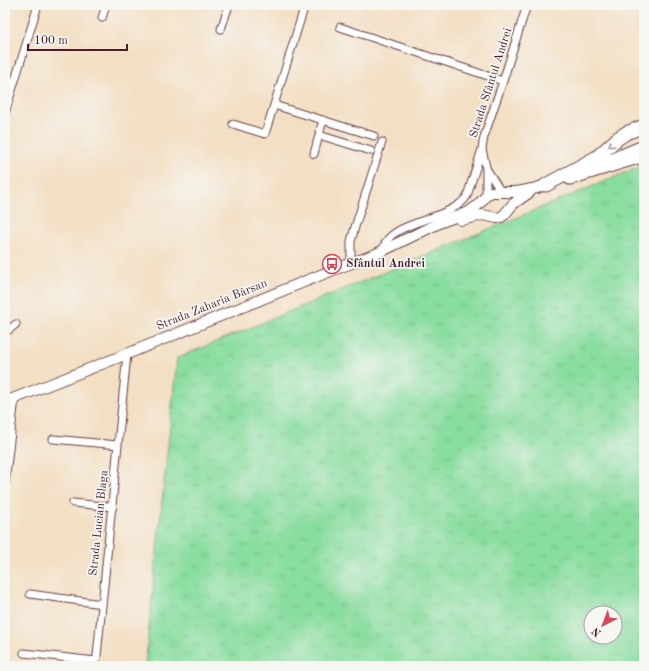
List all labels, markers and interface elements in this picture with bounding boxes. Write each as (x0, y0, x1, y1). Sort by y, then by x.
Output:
scale bar (28, 26, 127, 52)
street label: Strada Sfântul Andrei (468, 27, 514, 139)
text: 100 m (34, 35, 68, 47)
one-way arrow (608, 140, 616, 148)
bus stop icon: Sfântul Andrei (321, 253, 343, 275)
place label: Sfântul Andrei (346, 258, 425, 270)
street label: Strada Zaharia Bârsan (155, 277, 270, 333)
street label: Strada Lucian Blaga (87, 469, 111, 577)
north arrow (583, 605, 623, 645)
text: N (590, 624, 604, 638)

